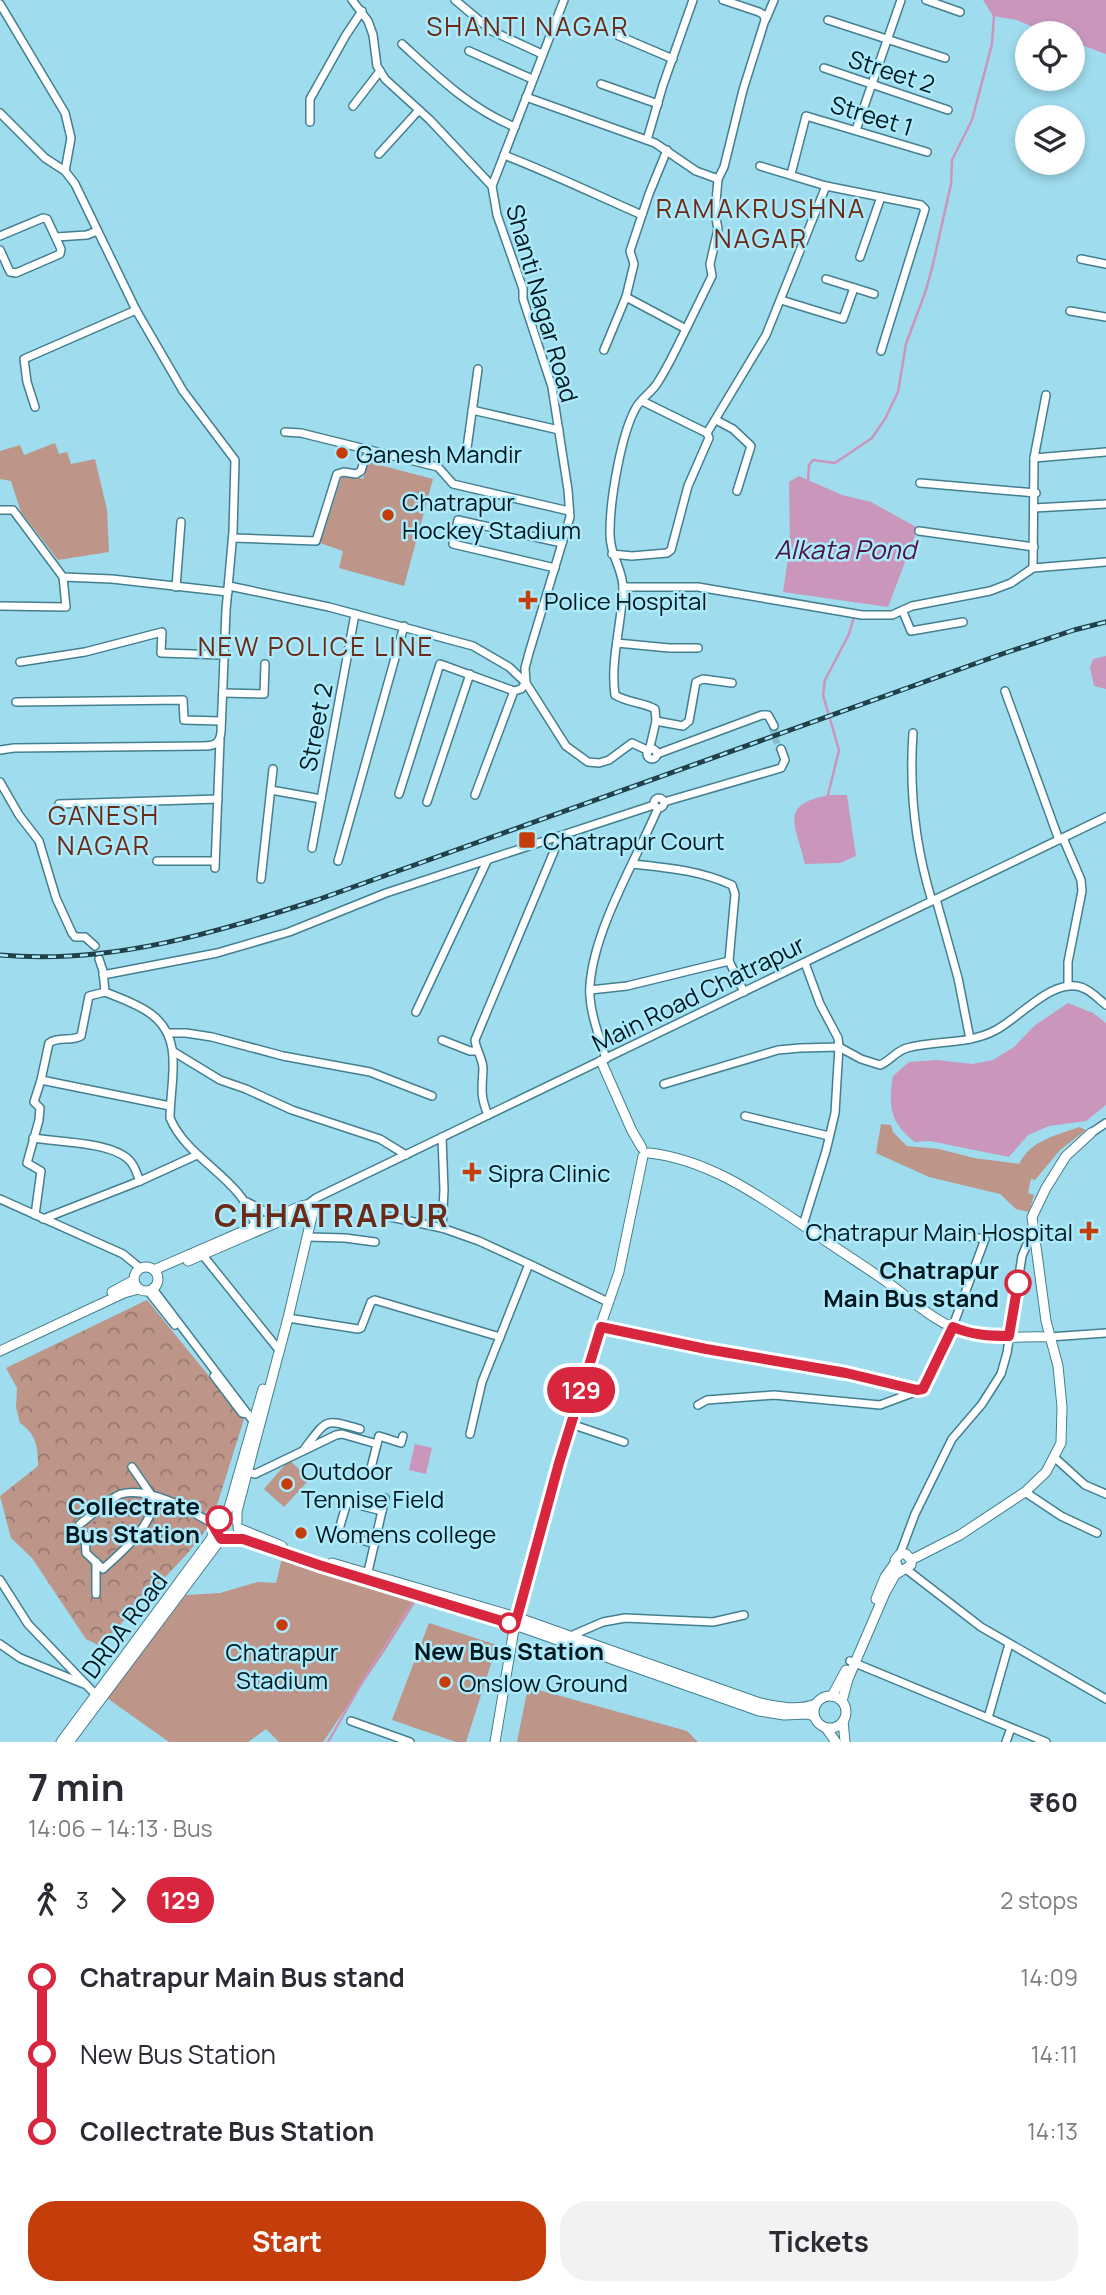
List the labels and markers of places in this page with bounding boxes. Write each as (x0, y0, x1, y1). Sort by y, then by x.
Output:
place label: Ganesh Mandir (356, 437, 523, 470)
marker: Ganesh Mandir (334, 445, 350, 461)
place label: Chatrapur Hockey Stadium (402, 485, 581, 546)
marker: Chatrapur Hockey Stadium (380, 507, 396, 523)
place label: Police Hospital (544, 584, 707, 617)
marker: Police Hospital (518, 590, 538, 610)
place label: Chatrapur Court (543, 824, 725, 857)
marker: Chatrapur Court (517, 830, 537, 850)
place label: Sipra Clinic (488, 1156, 610, 1189)
marker: Sipra Clinic (462, 1162, 482, 1182)
place label: Chatrapur Main Hospital (806, 1215, 1073, 1248)
marker: Chatrapur Main Hospital (1079, 1221, 1099, 1241)
place label: Chatrapur Main Bus stand (823, 1253, 999, 1314)
marker: Chatrapur Main Bus stand (1005, 1270, 1031, 1296)
place label: Outdoor Tennise Field (301, 1454, 444, 1515)
marker: Outdoor Tennise Field (279, 1476, 295, 1492)
place label: Collectrate Bus Station (65, 1489, 200, 1550)
marker: Collectrate Bus Station (206, 1506, 232, 1532)
place label: Womens college (315, 1517, 496, 1550)
marker: Womens college (293, 1525, 309, 1541)
marker: New Bus Station (499, 1613, 519, 1633)
marker: Chatrapur Stadium (274, 1617, 290, 1633)
place label: New Bus Station (414, 1634, 604, 1667)
place label: Chatrapur Stadium (226, 1635, 339, 1696)
place label: Onslow Ground (459, 1666, 628, 1699)
marker: Onslow Ground (437, 1674, 453, 1690)

